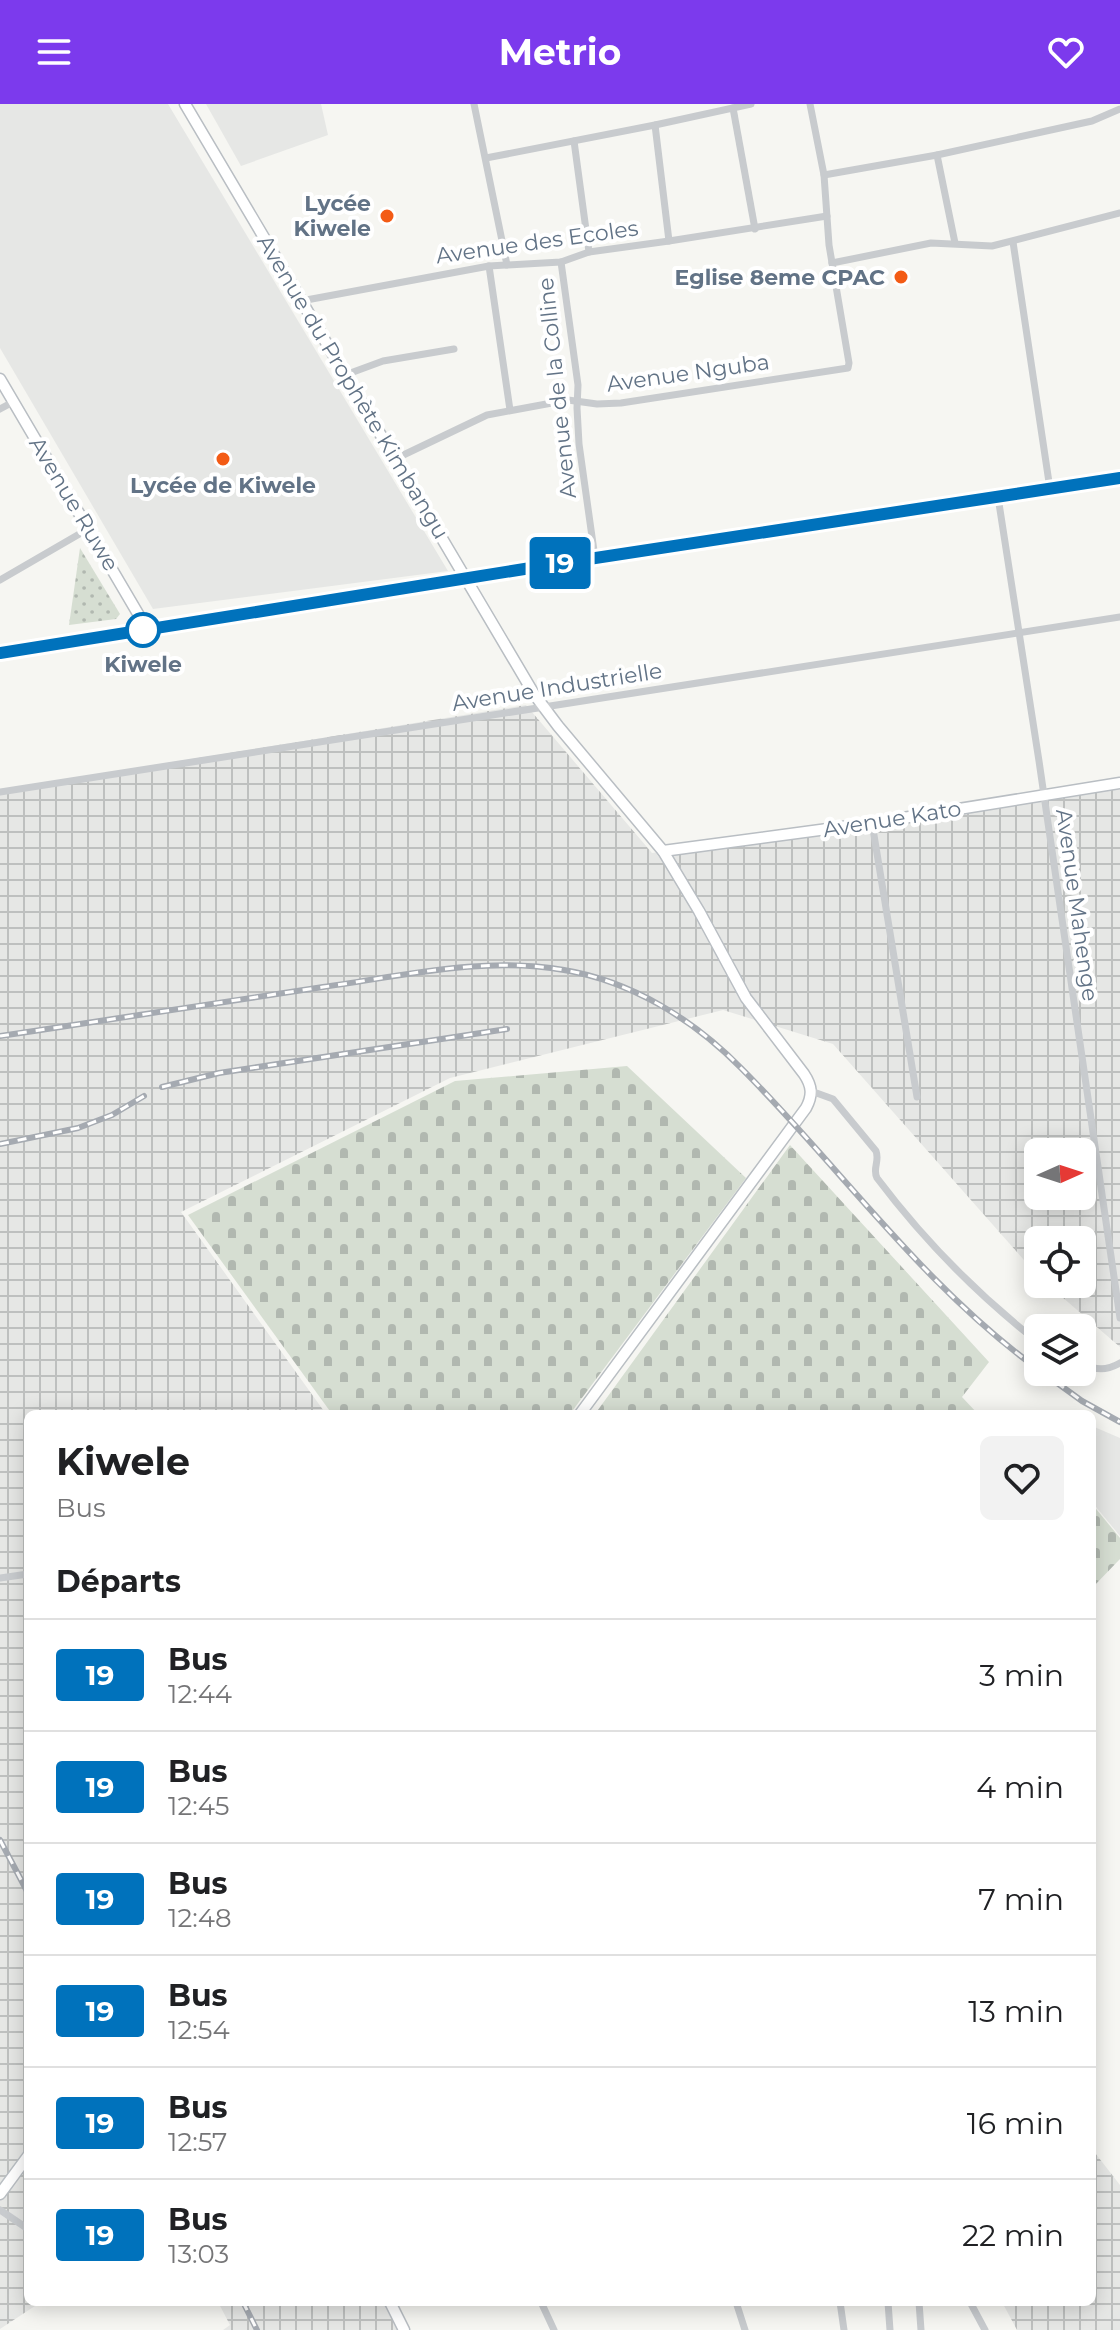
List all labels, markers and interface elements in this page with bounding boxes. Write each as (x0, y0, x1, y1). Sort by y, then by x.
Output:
icon: menu (32, 30, 76, 74)
text: Metrio (499, 30, 621, 74)
icon: heart (1044, 30, 1088, 74)
place label: Lycée Kiwele (293, 190, 371, 242)
marker: Lycée Kiwele (378, 207, 396, 225)
street label: Avenue des Ecoles (434, 214, 640, 270)
street label: Avenue du Prophète Kimbangu (251, 230, 455, 544)
place label: Eglise 8eme CPAC (675, 264, 885, 291)
marker: Eglise 8eme CPAC (892, 268, 910, 286)
street label: Avenue de la Colline (532, 276, 582, 500)
street label: Avenue Nguba (605, 348, 771, 398)
street label: Avenue Ruwe (23, 432, 125, 576)
marker: Lycée de Kiwele (214, 450, 232, 468)
place label: Lycée de Kiwele (130, 472, 316, 499)
line badge: 19 (524, 537, 596, 589)
text: 19 (546, 546, 574, 580)
marker: Kiwele (126, 613, 160, 647)
place label: Kiwele (104, 651, 182, 678)
street label: Avenue Industrielle (450, 657, 664, 717)
street label: Avenue Kato (821, 795, 963, 843)
street label: Avenue Mahenge (1050, 807, 1104, 1003)
north arrow (1024, 1138, 1096, 1210)
map controls (1024, 1138, 1096, 1386)
button: locate (1024, 1226, 1096, 1298)
button: layers (1024, 1314, 1096, 1386)
button: heart (980, 1436, 1064, 1520)
text: Kiwele (56, 1438, 190, 1485)
text: Bus (56, 1492, 106, 1524)
text: Départs (56, 1563, 181, 1600)
text: Bus (168, 1641, 228, 1678)
text: 3 min (979, 1657, 1064, 1694)
text: 19 (86, 1658, 114, 1692)
text: 12:44 (168, 1678, 232, 1710)
text: Bus (168, 1753, 228, 1790)
text: 4 min (976, 1769, 1064, 1806)
text: 19 (86, 1770, 114, 1804)
text: 12:45 (168, 1790, 230, 1822)
text: Bus (168, 1865, 228, 1902)
text: 7 min (978, 1881, 1064, 1918)
text: 19 (86, 1882, 114, 1916)
text: 12:48 (168, 1902, 232, 1934)
text: Bus (168, 1977, 228, 2014)
text: 13 min (968, 1993, 1064, 2030)
text: 19 (86, 1994, 114, 2028)
text: 12:54 (168, 2014, 230, 2046)
text: Bus (168, 2089, 228, 2126)
text: 16 min (967, 2105, 1064, 2142)
text: 19 (86, 2106, 114, 2140)
text: 12:57 (168, 2126, 227, 2158)
text: Bus (168, 2201, 228, 2238)
text: 22 min (962, 2217, 1064, 2254)
text: 19 (86, 2218, 114, 2252)
text: 13:03 (168, 2238, 229, 2270)

